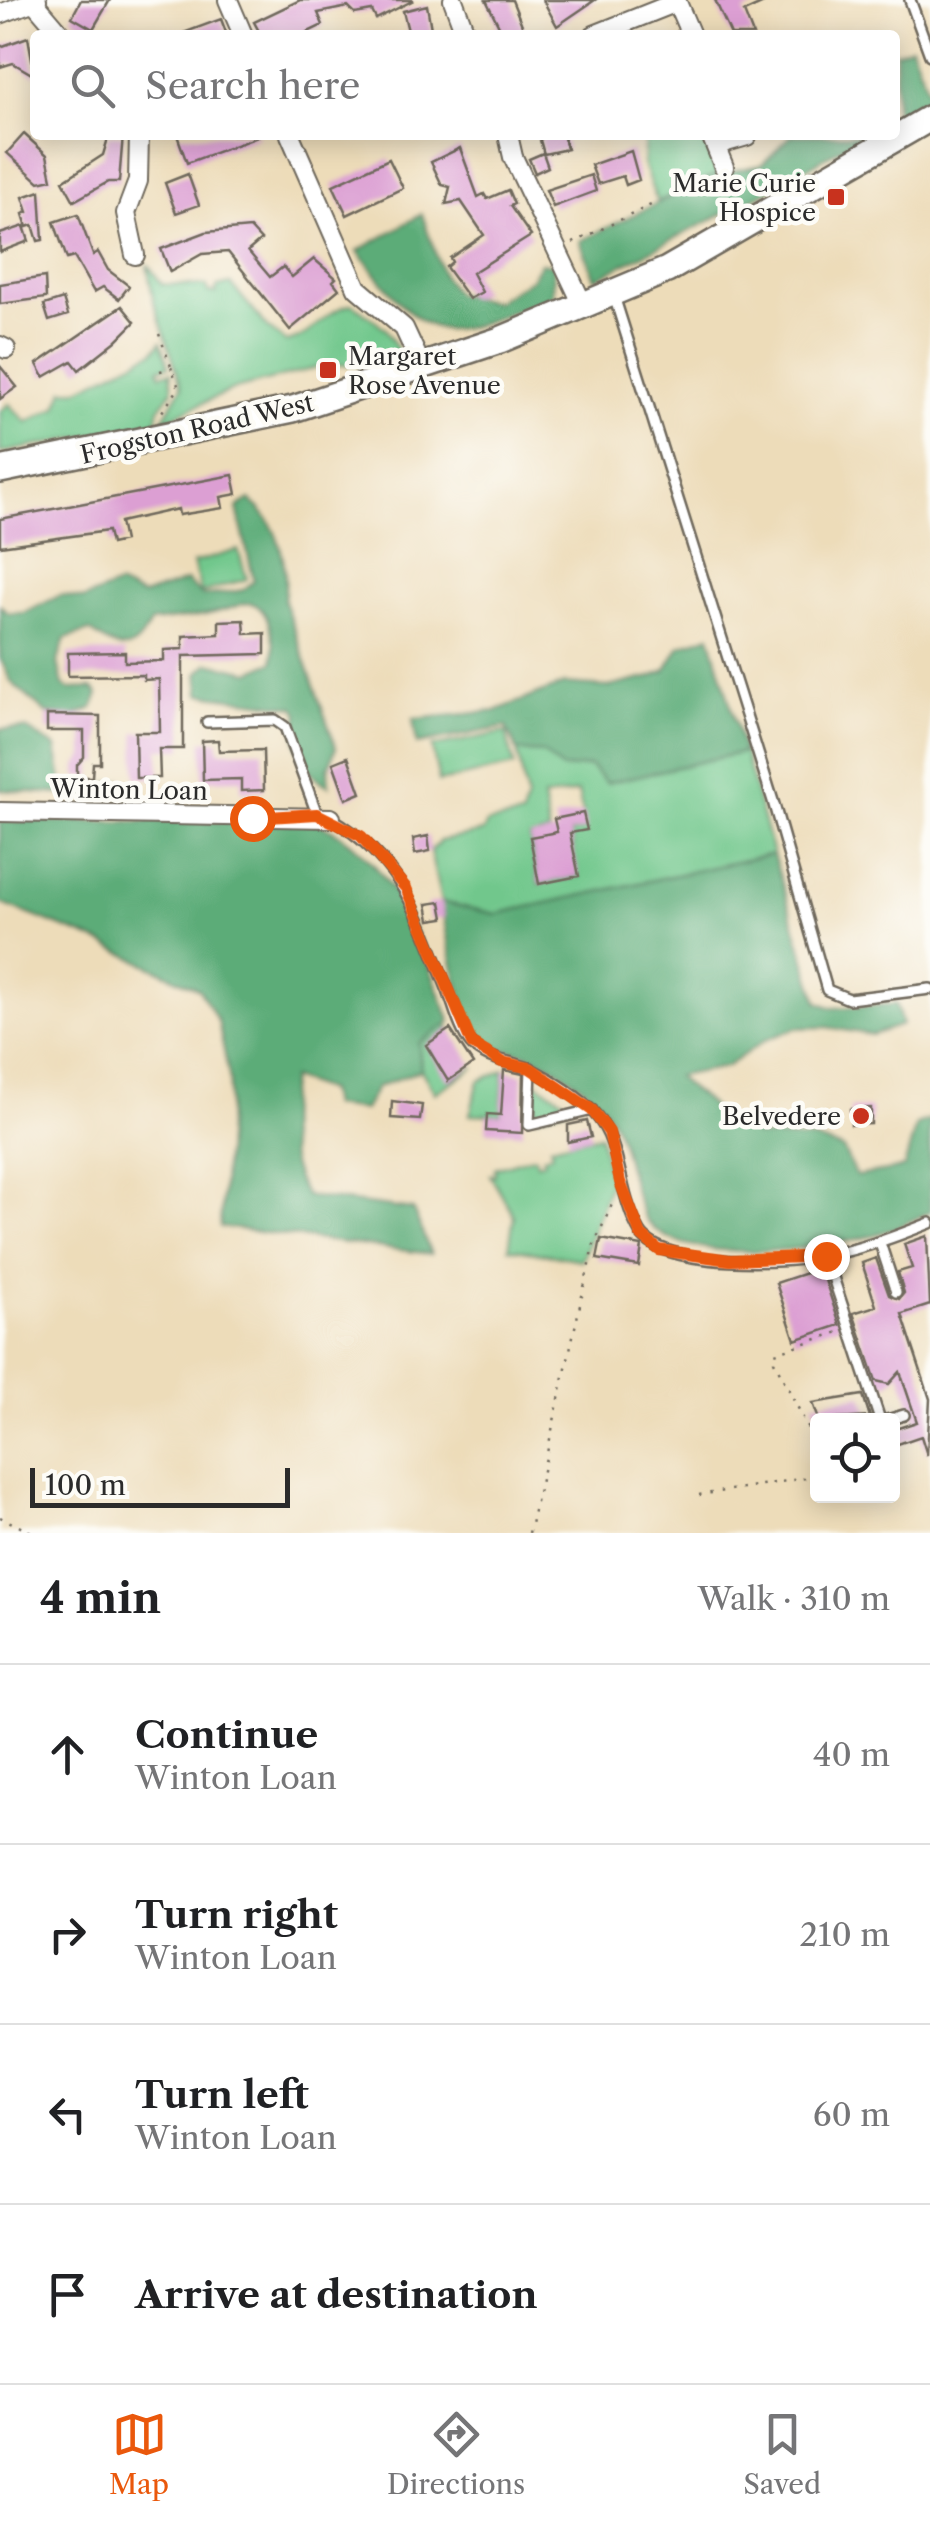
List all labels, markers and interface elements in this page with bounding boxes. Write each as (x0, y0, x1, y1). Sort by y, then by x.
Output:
search box (30, 30, 900, 140)
icon: search (65, 58, 120, 113)
text: Search here (145, 62, 360, 109)
place label: Marie Curie Hospice (672, 168, 816, 228)
marker: Marie Curie Hospice (825, 186, 847, 208)
place label: Margaret Rose Avenue (348, 341, 501, 401)
marker: Margaret Rose Avenue (317, 359, 339, 381)
street label: Frogston Road West (77, 387, 317, 471)
street label: Winton Loan (49, 773, 208, 807)
route start (230, 796, 276, 842)
place label: Belvedere (722, 1101, 841, 1132)
marker: Belvedere (850, 1105, 872, 1127)
route end (804, 1234, 850, 1280)
map controls (810, 1413, 900, 1503)
button: locate (810, 1413, 900, 1503)
scale bar (30, 1463, 290, 1508)
text: 100 m (45, 1468, 126, 1502)
text: 4 min (40, 1572, 161, 1624)
text: Walk · 310 m (698, 1579, 890, 1618)
text: Continue (135, 1711, 318, 1758)
icon: ahead (40, 1727, 95, 1782)
text: 40 m (813, 1735, 890, 1774)
text: Winton Loan (135, 1758, 337, 1797)
text: Turn right (135, 1891, 338, 1938)
icon: right (40, 1907, 95, 1962)
text: 210 m (800, 1915, 890, 1954)
text: Winton Loan (135, 1938, 337, 1977)
text: Turn left (135, 2071, 309, 2118)
icon: left (40, 2087, 95, 2142)
text: 60 m (813, 2095, 890, 2134)
text: Winton Loan (135, 2118, 337, 2157)
icon: arrive (40, 2267, 95, 2322)
text: Arrive at destination (135, 2271, 538, 2318)
tab: Map (109, 2407, 169, 2501)
tab: Directions (387, 2407, 525, 2501)
tab: Saved (743, 2407, 821, 2501)

